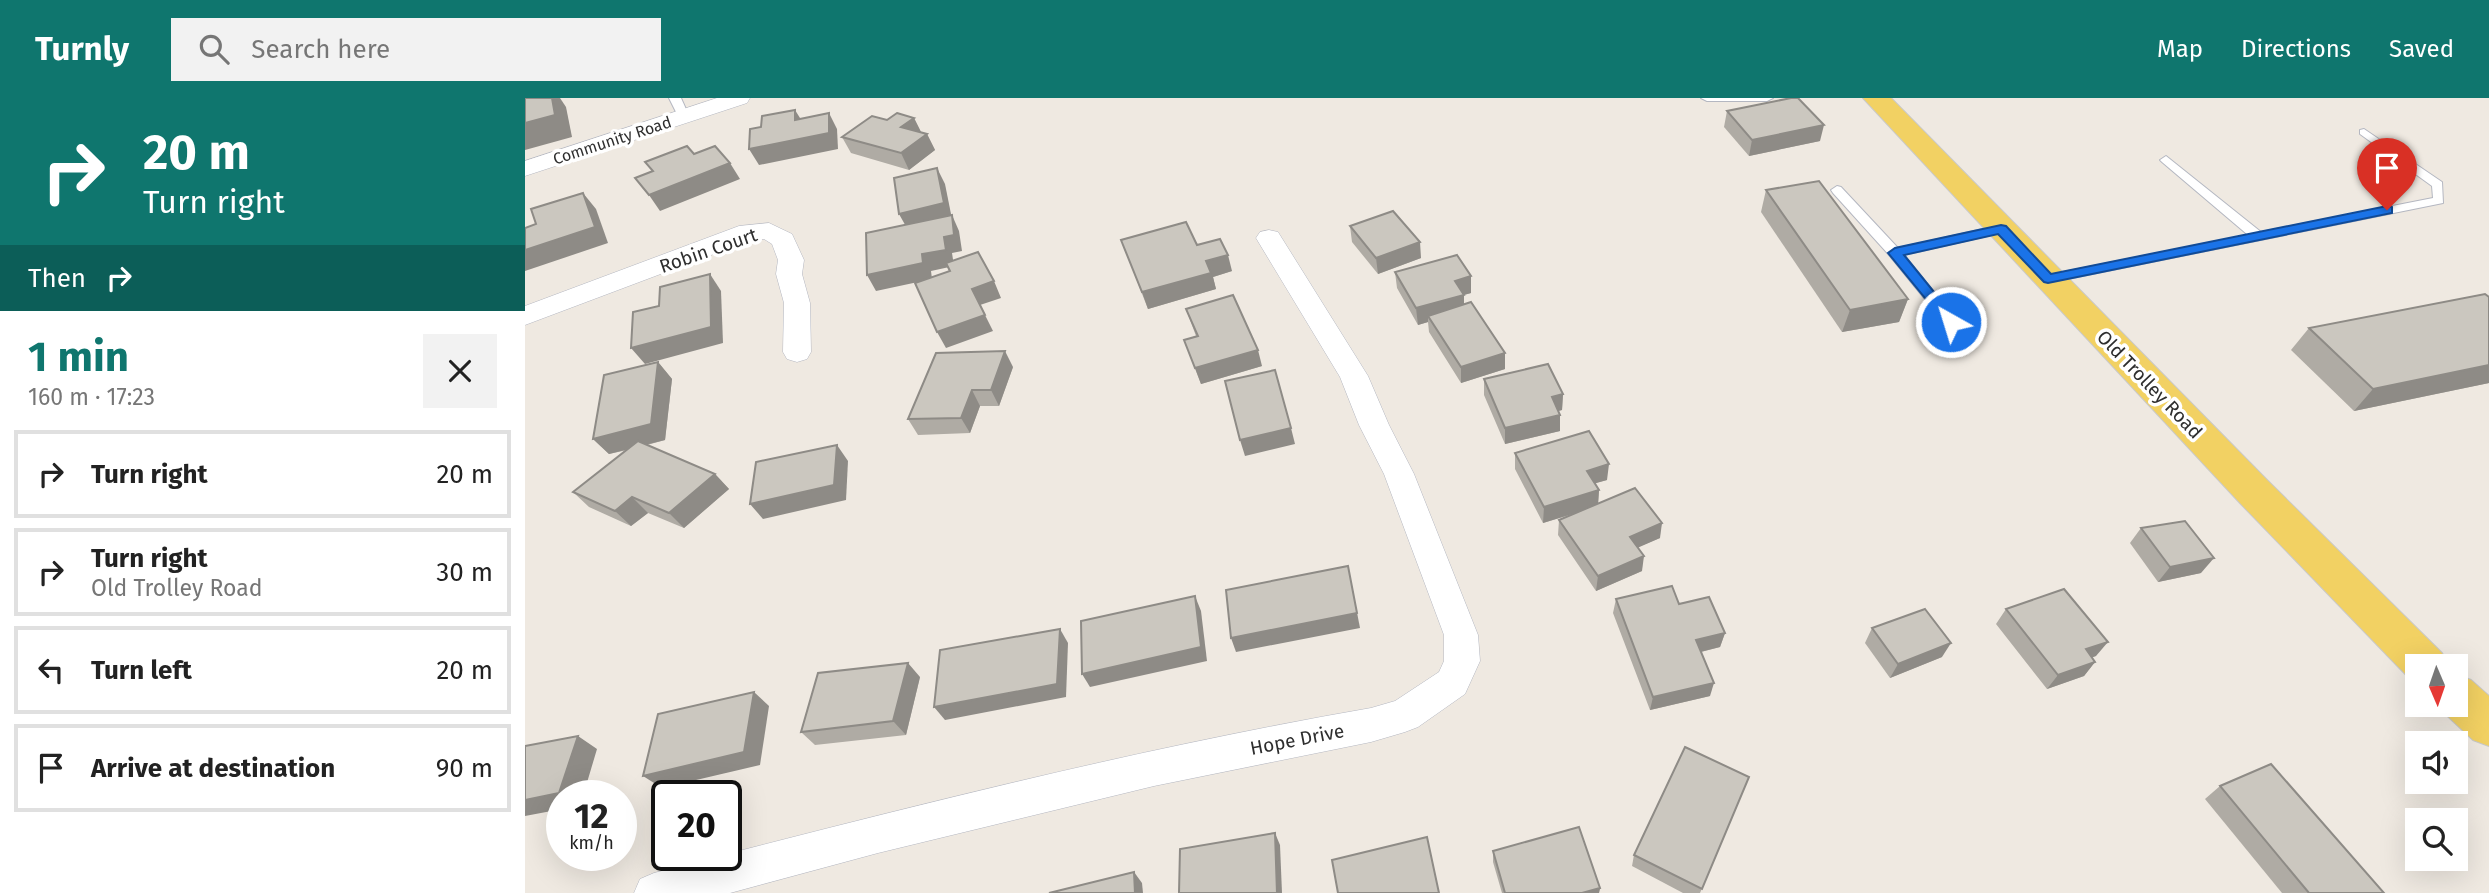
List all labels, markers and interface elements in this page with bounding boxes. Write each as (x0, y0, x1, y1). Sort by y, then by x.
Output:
search box (171, 18, 661, 81)
text: Turnly (35, 29, 129, 69)
icon: search (195, 30, 233, 68)
text: Search here (251, 34, 390, 65)
text: Map (2157, 35, 2203, 63)
text: Directions (2241, 35, 2351, 63)
text: Saved (2389, 35, 2454, 63)
street label: Community Road (551, 112, 674, 169)
text: 20 m (143, 123, 250, 182)
icon: right (28, 126, 119, 217)
pin (2357, 138, 2417, 210)
icon: arrive (2368, 149, 2406, 187)
text: Turn right (143, 183, 285, 221)
street label: Robin Court (656, 223, 760, 278)
icon: right (100, 259, 138, 297)
text: Then (28, 263, 86, 294)
position arrow (1914, 285, 1988, 359)
street label: Old Trolley Road (2092, 325, 2207, 443)
text: 1 min (28, 332, 129, 382)
button: close (423, 334, 497, 408)
text: 160 m · 17:23 (28, 383, 155, 411)
icon: right (32, 455, 70, 493)
text: Turn right (91, 459, 208, 490)
text: 20 m (436, 459, 493, 490)
text: Turn right (91, 543, 208, 574)
icon: right (32, 553, 70, 591)
text: 30 m (436, 557, 493, 588)
text: Old Trolley Road (91, 574, 262, 602)
icon: left (32, 651, 70, 689)
north arrow (2405, 654, 2467, 718)
map controls (2405, 654, 2468, 871)
text: Turn left (91, 655, 192, 686)
text: 20 m (436, 655, 493, 686)
street label: Hope Drive (1248, 719, 1346, 760)
button: sound (2405, 731, 2468, 794)
icon: arrive (32, 749, 70, 787)
text: Arrive at destination (91, 753, 335, 784)
text: 90 m (436, 753, 493, 784)
speed limit sign: 20 (651, 780, 742, 871)
text: 12 (574, 795, 609, 837)
button: search (2405, 808, 2468, 871)
text: km/h (569, 832, 614, 854)

